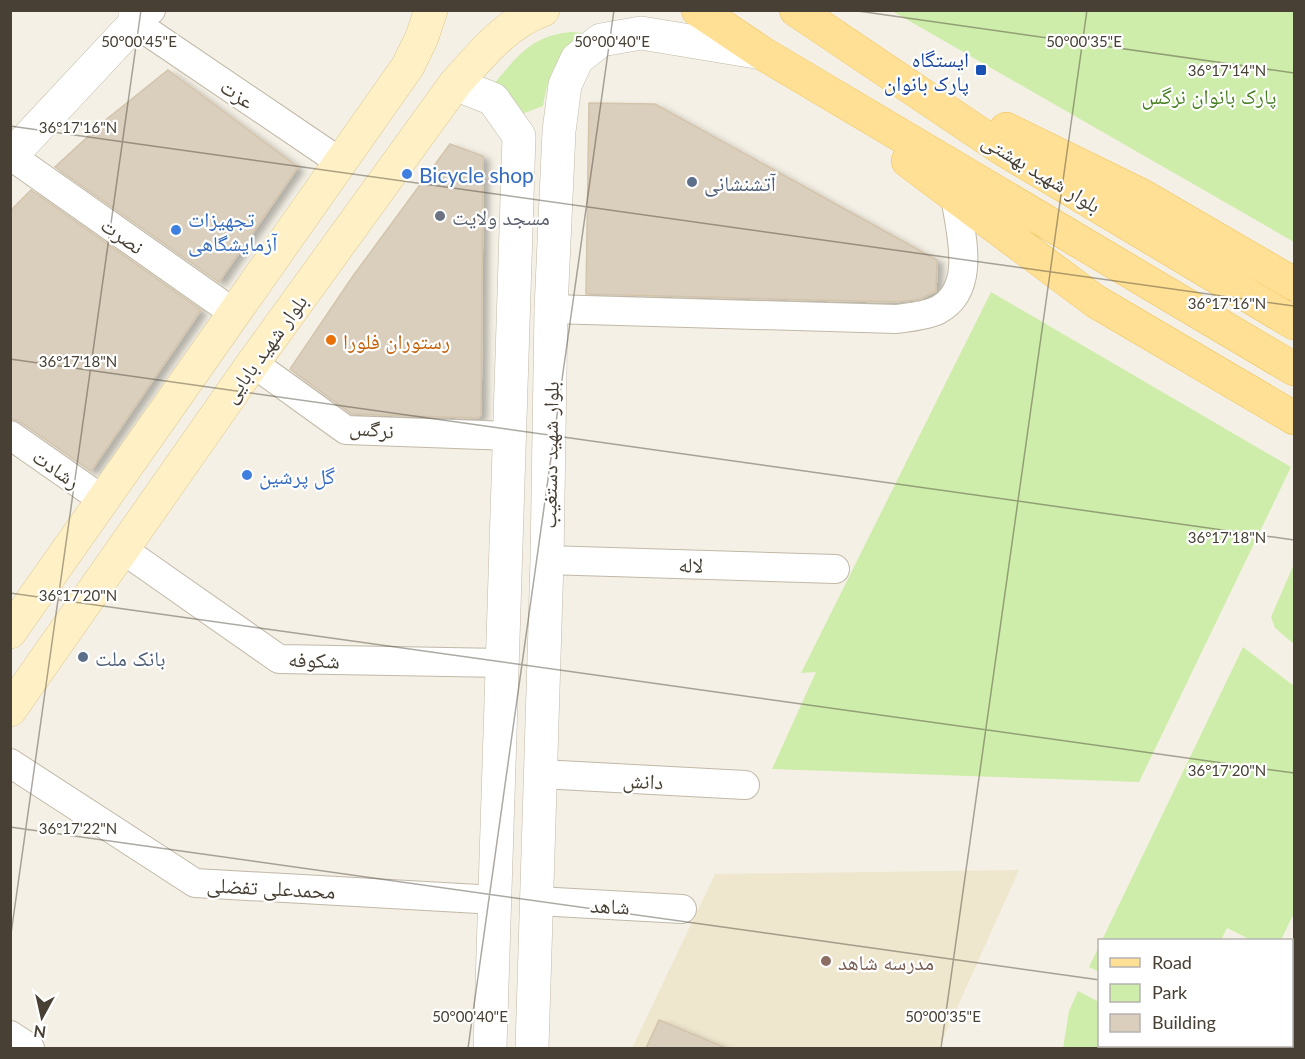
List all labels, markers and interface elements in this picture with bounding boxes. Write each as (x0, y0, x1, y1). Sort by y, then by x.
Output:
text: 50°00'45"E (101, 32, 177, 50)
text: 50°00'40"E (574, 32, 650, 50)
text: 50°00'35"E (1046, 32, 1122, 50)
place label: ایستگاه پارک بانوان (884, 46, 969, 96)
text: 36°17'14"N (1188, 61, 1266, 79)
marker: ایستگاه پارک بانوان (974, 63, 988, 77)
street label: عزت (216, 73, 260, 113)
park label: پارک بانوان نرگس (1142, 83, 1276, 110)
text: 36°17'16"N (39, 118, 117, 136)
street label: بلوار شهید بهشتی (977, 127, 1106, 219)
place label: Bicycle shop (419, 162, 534, 187)
marker: Bicycle shop (400, 167, 414, 181)
place label: آتشنشانی (704, 170, 776, 197)
marker: آتشنشانی (685, 175, 699, 189)
place label: مسجد ولایت (452, 204, 550, 229)
place label: تجهیزات آزمایشگاهی (188, 206, 278, 257)
marker: مسجد ولایت (433, 209, 447, 223)
street label: نصرت (97, 211, 149, 259)
marker: تجهیزات آزمایشگاهی (169, 223, 183, 237)
street label: بلوار شهید بابایی (216, 289, 313, 408)
text: 36°17'16"N (1188, 294, 1266, 312)
place label: رستوران فلورا (343, 328, 450, 354)
marker: رستوران فلورا (324, 333, 338, 347)
text: 36°17'18"N (39, 352, 117, 370)
street label: بلوار شهید دستغیب (535, 381, 564, 529)
street label: نرگس (348, 413, 395, 445)
street label: رشادت (28, 443, 86, 493)
place label: گل پرشین (259, 463, 335, 490)
marker: گل پرشین (240, 468, 254, 482)
text: 36°17'18"N (1188, 528, 1266, 546)
street label: لاله (678, 551, 704, 577)
text: 36°17'20"N (39, 586, 117, 604)
place label: بانک ملت (95, 645, 165, 670)
street label: شکوفه (288, 646, 340, 672)
marker: بانک ملت (76, 650, 90, 664)
text: 36°17'20"N (1188, 761, 1266, 779)
street label: دانش (622, 766, 664, 796)
text: 36°17'22"N (39, 819, 117, 837)
street label: محمدعلی تفضلی (206, 871, 336, 905)
street label: شاهد (589, 891, 631, 919)
legend (1098, 939, 1293, 1047)
place label: مدرسه شاهد (838, 949, 934, 974)
text: Road (1152, 951, 1192, 973)
marker: مدرسه شاهد (819, 954, 833, 968)
text: Park (1152, 981, 1188, 1003)
north arrow (12, 987, 72, 1047)
text: 50°00'40"E (432, 1007, 508, 1025)
text: 50°00'35"E (905, 1007, 981, 1025)
text: Building (1152, 1011, 1216, 1033)
text: N (32, 1022, 47, 1043)

